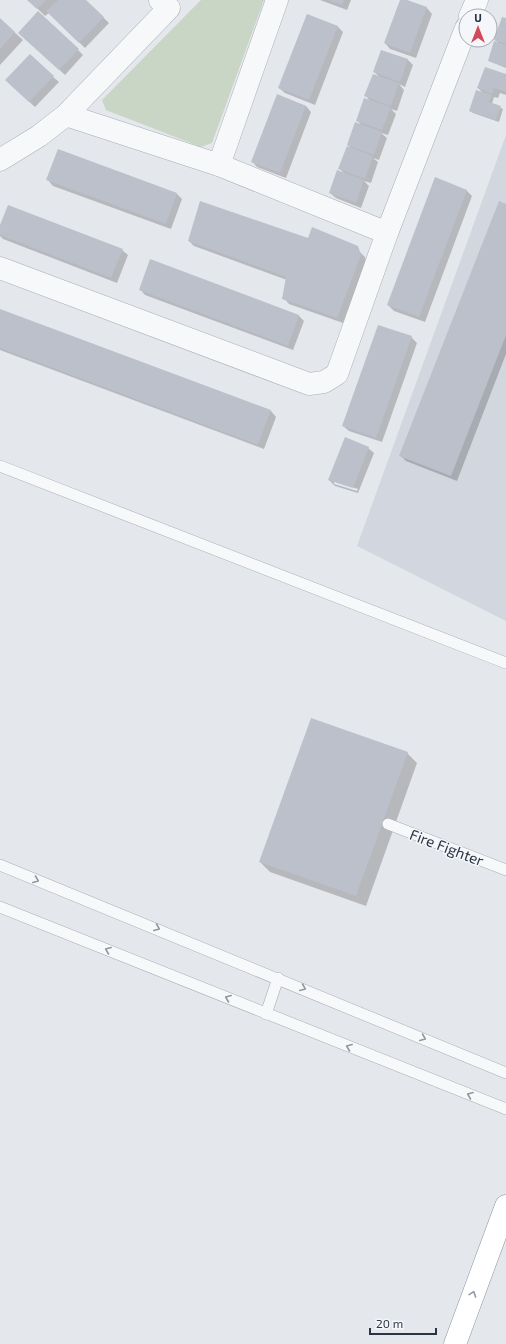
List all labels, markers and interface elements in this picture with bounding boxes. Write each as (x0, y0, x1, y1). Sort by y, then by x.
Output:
north arrow (458, 8, 498, 48)
text: U (474, 11, 482, 24)
street label: Fire Fighter (408, 825, 486, 869)
one-way arrow (33, 875, 40, 883)
one-way arrow (152, 923, 160, 931)
one-way arrow (104, 947, 112, 955)
one-way arrow (299, 984, 306, 992)
one-way arrow (225, 995, 232, 1003)
one-way arrow (419, 1034, 426, 1042)
one-way arrow (346, 1043, 353, 1051)
one-way arrow (466, 1092, 474, 1100)
one-way arrow (469, 1291, 477, 1298)
scale bar (370, 1310, 436, 1336)
text: 20 m (376, 1316, 403, 1330)

